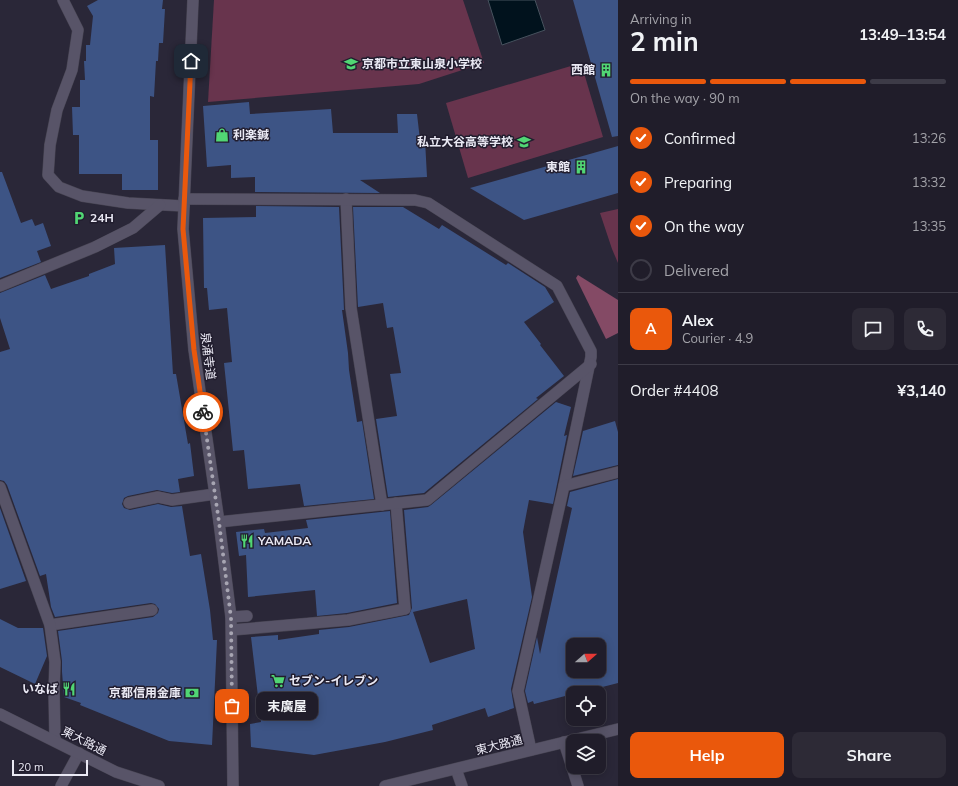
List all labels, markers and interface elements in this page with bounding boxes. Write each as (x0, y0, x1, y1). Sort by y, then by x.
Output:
text: Arriving in (630, 11, 692, 27)
text: 2 min (630, 25, 699, 58)
text: 13:49–13:54 (859, 25, 946, 44)
pin (174, 44, 208, 78)
icon: home (180, 50, 202, 72)
school or university icon: 京都市立東山泉小学校 (343, 56, 359, 72)
place label: 京都市立東山泉小学校 (362, 56, 482, 71)
place label: 西館 (571, 62, 595, 77)
building icon: 西館 (598, 62, 614, 78)
text: On the way · 90 m (630, 90, 740, 106)
shop icon: 利楽鍼 (214, 127, 230, 143)
place label: 利楽鍼 (233, 127, 269, 142)
icon: check (630, 127, 652, 149)
text: Confirmed (664, 129, 735, 148)
text: 13:26 (912, 130, 946, 146)
place label: 私立大谷高等学校 (417, 134, 513, 149)
school or university icon: 私立大谷高等学校 (516, 134, 532, 150)
place label: 東館 (546, 159, 570, 174)
building icon: 東館 (573, 159, 589, 175)
icon: check (630, 171, 652, 193)
text: Preparing (664, 173, 732, 192)
text: 13:32 (912, 174, 946, 190)
parking icon: 24H (71, 210, 87, 226)
place label: 24H (90, 210, 114, 225)
icon: check (630, 215, 652, 237)
text: On the way (664, 217, 744, 236)
text: 13:35 (912, 218, 946, 234)
text: Delivered (664, 261, 729, 280)
button: chat (852, 308, 894, 350)
button: phone (904, 308, 946, 350)
text: Alex (682, 311, 714, 330)
text: A (645, 319, 657, 338)
text: Courier · 4.9 (682, 330, 753, 346)
street label: 泉涌寺道 (198, 331, 219, 381)
text: Order #4408 (630, 381, 718, 400)
text: ¥3,140 (897, 381, 946, 400)
courier (183, 392, 223, 432)
icon: bike (192, 401, 214, 423)
restaurant icon: YAMADA (239, 533, 255, 549)
place label: YAMADA (257, 533, 311, 548)
north arrow (566, 638, 606, 678)
map controls (566, 638, 606, 774)
supermarket icon: セブン-イレブン (270, 673, 286, 689)
place label: セブン-イレブン (289, 673, 378, 688)
place label: いなば (22, 681, 58, 696)
restaurant icon: いなば (61, 681, 77, 697)
place label: 京都信用金庫 (109, 685, 181, 700)
bank icon: 京都信用金庫 (184, 685, 200, 701)
button: locate (566, 686, 606, 726)
pin (215, 689, 249, 723)
callout: 末廣屋 (256, 692, 318, 720)
icon: bag (221, 695, 243, 717)
text: 末廣屋 (267, 698, 307, 714)
street label: 東大路通 (59, 723, 109, 758)
street label: 東大路通 (474, 731, 524, 758)
button: Help (630, 732, 784, 778)
button: Share (792, 732, 946, 778)
button: layers (566, 734, 606, 774)
scale bar (12, 758, 88, 777)
text: 20 m (18, 760, 44, 774)

